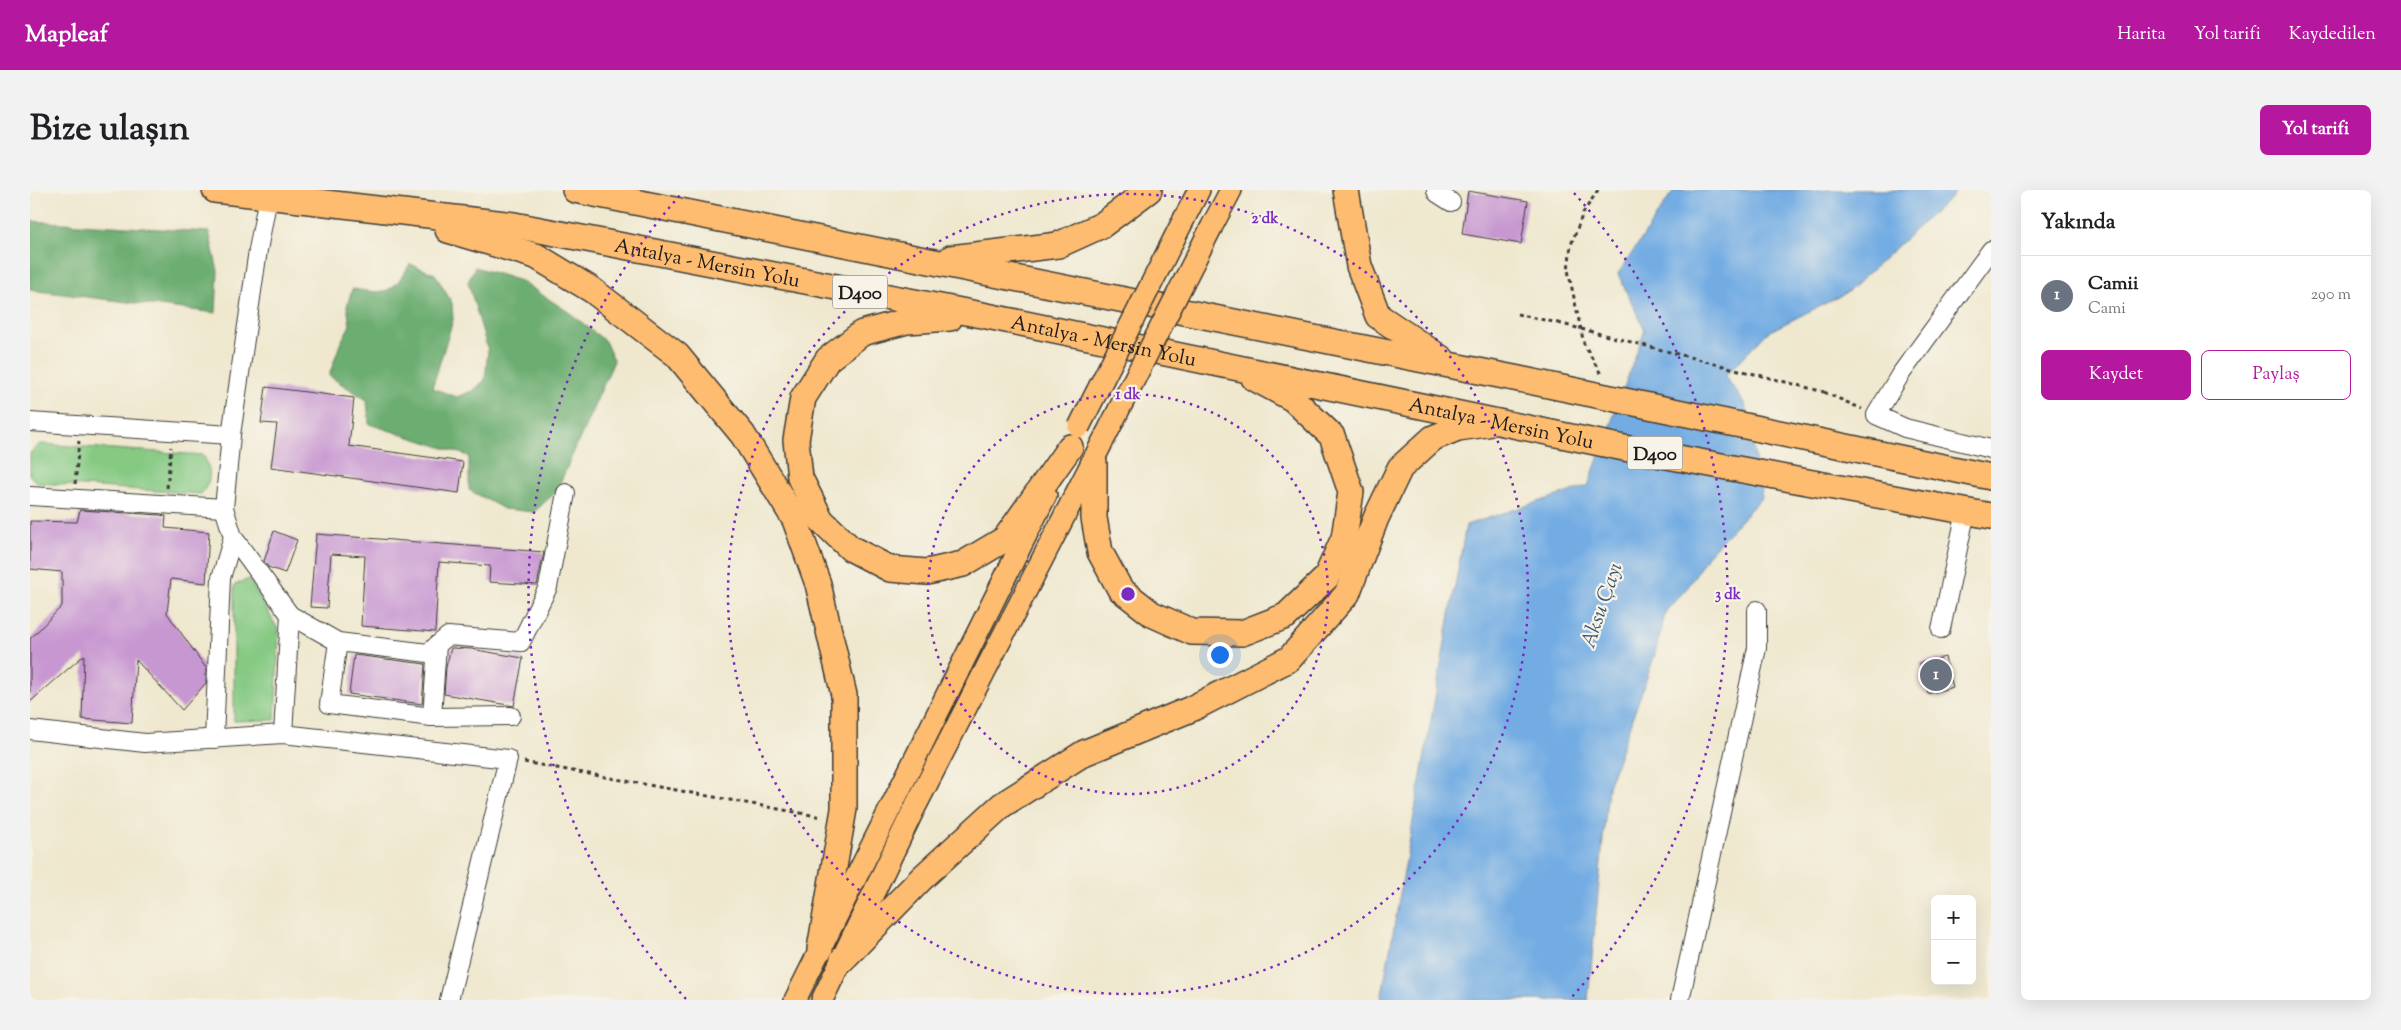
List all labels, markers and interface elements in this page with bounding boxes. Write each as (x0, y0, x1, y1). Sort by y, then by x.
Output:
text: Mapleaf (25, 18, 108, 52)
text: Harita (2117, 22, 2166, 48)
text: Yol tarifi (2194, 22, 2261, 48)
text: Kaydedilen (2289, 22, 2376, 48)
text: Bize ulaşın (30, 105, 189, 156)
button: Yol tarifi (2260, 105, 2371, 155)
text: Yakında (2041, 208, 2115, 238)
text: 2 dk (1251, 209, 1279, 230)
street label: Antalya - Mersin Yolu (612, 233, 803, 297)
text: Camii (2088, 271, 2138, 298)
road number: D400 (832, 275, 888, 308)
text: 1 (2054, 284, 2060, 307)
text: 290 m (2311, 284, 2351, 307)
text: Cami (2088, 298, 2126, 321)
street label: Antalya - Mersin Yolu (1008, 309, 1199, 376)
button: Kaydet (2041, 350, 2191, 400)
button: Paylaş (2201, 350, 2351, 400)
text: 1 dk (1115, 385, 1141, 406)
street label: Antalya - Mersin Yolu (1406, 392, 1597, 458)
road number: D400 (1628, 437, 1682, 470)
water label: Aksu Çayı (1574, 559, 1631, 652)
centre of rings (1119, 585, 1137, 603)
text: 3 dk (1715, 585, 1742, 606)
your location (1207, 642, 1233, 668)
pin: 1 (1920, 656, 1952, 694)
map controls (1931, 895, 1976, 985)
button: + (1931, 895, 1976, 940)
button: − (1931, 940, 1976, 985)

